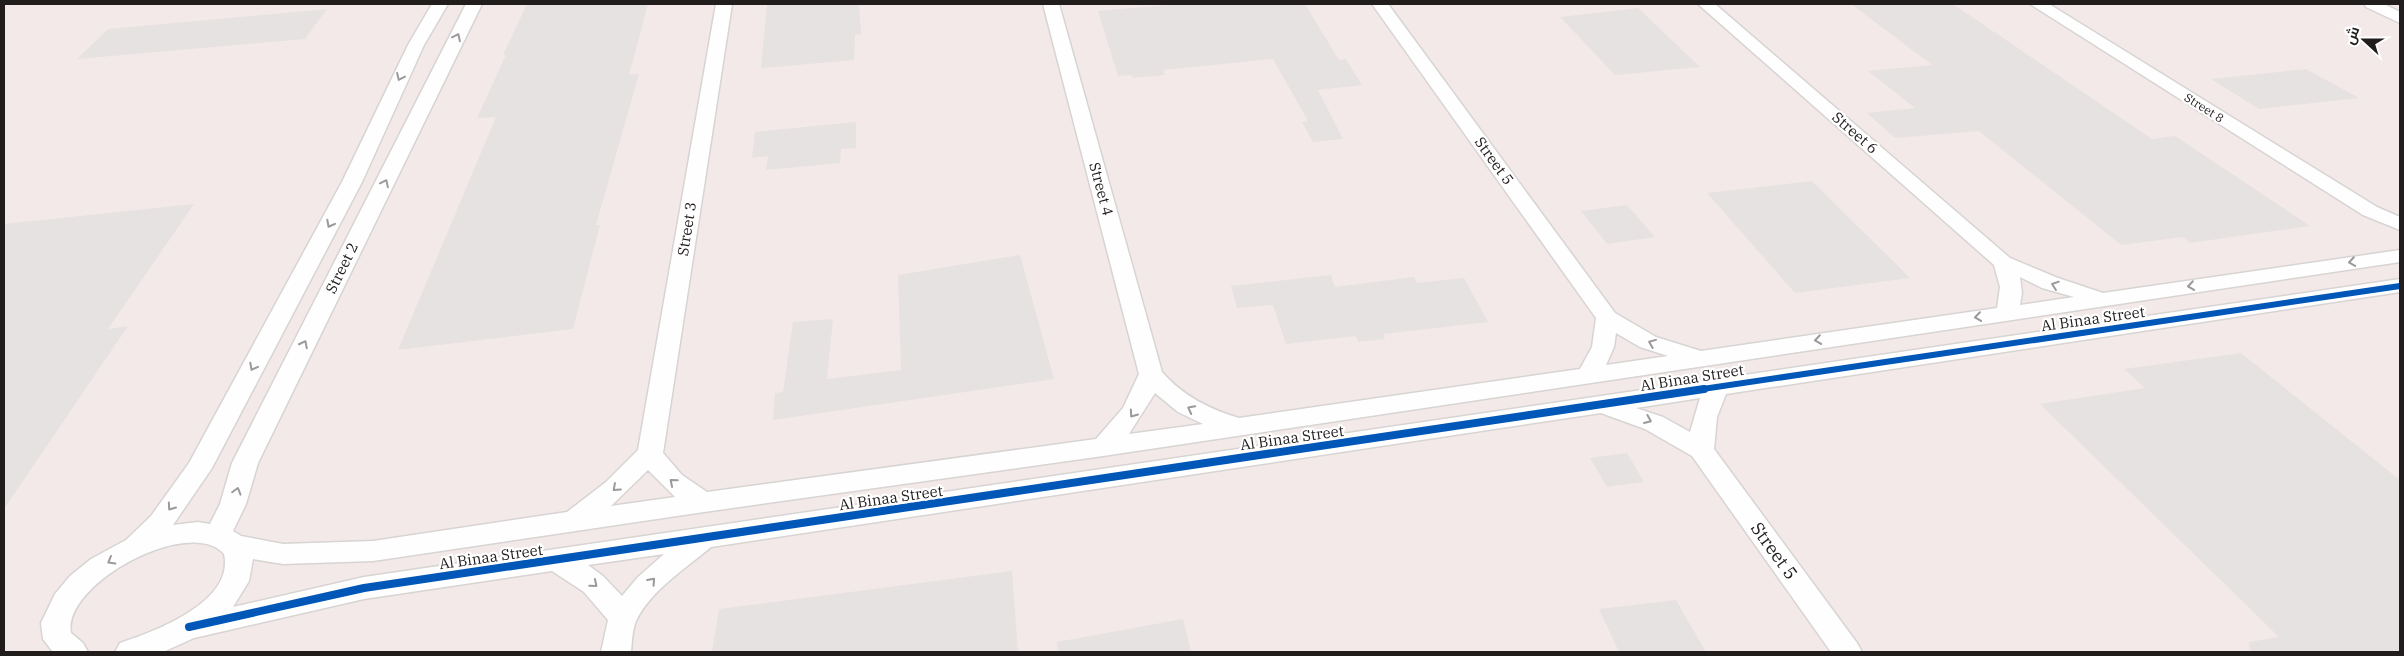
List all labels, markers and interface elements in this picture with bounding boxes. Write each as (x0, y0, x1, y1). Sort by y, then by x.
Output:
north arrow (2339, 15, 2389, 65)
text: ش (2340, 24, 2363, 47)
one-way arrow (451, 34, 461, 43)
one-way arrow (396, 72, 407, 81)
street label: Street 8 (2182, 90, 2227, 126)
street label: Street 6 (1828, 108, 1882, 158)
street label: Street 5 (1471, 133, 1518, 188)
street label: Street 4 (1085, 160, 1118, 218)
one-way arrow (379, 179, 389, 188)
street label: Street 3 (673, 200, 700, 257)
one-way arrow (326, 218, 336, 227)
street label: Street 2 (321, 239, 362, 296)
one-way arrow (2348, 257, 2356, 267)
one-way arrow (2187, 280, 2195, 290)
one-way arrow (2052, 281, 2060, 291)
street label: Al Binaa Street (2040, 302, 2146, 335)
one-way arrow (1974, 311, 1983, 321)
one-way arrow (1813, 335, 1822, 345)
one-way arrow (1648, 339, 1657, 350)
one-way arrow (298, 340, 308, 349)
street label: Al Binaa Street (1639, 360, 1745, 395)
one-way arrow (249, 361, 259, 370)
one-way arrow (1187, 405, 1196, 415)
one-way arrow (1130, 408, 1139, 418)
one-way arrow (1643, 414, 1652, 425)
street label: Al Binaa Street (1239, 421, 1345, 454)
one-way arrow (669, 479, 678, 488)
street label: Al Binaa Street (838, 481, 944, 514)
one-way arrow (612, 482, 621, 491)
one-way arrow (231, 488, 241, 496)
one-way arrow (168, 501, 177, 511)
street label: Street 5 (1746, 517, 1803, 584)
street label: Al Binaa Street (438, 540, 544, 573)
one-way arrow (107, 554, 116, 564)
one-way arrow (588, 578, 597, 586)
one-way arrow (646, 578, 655, 587)

